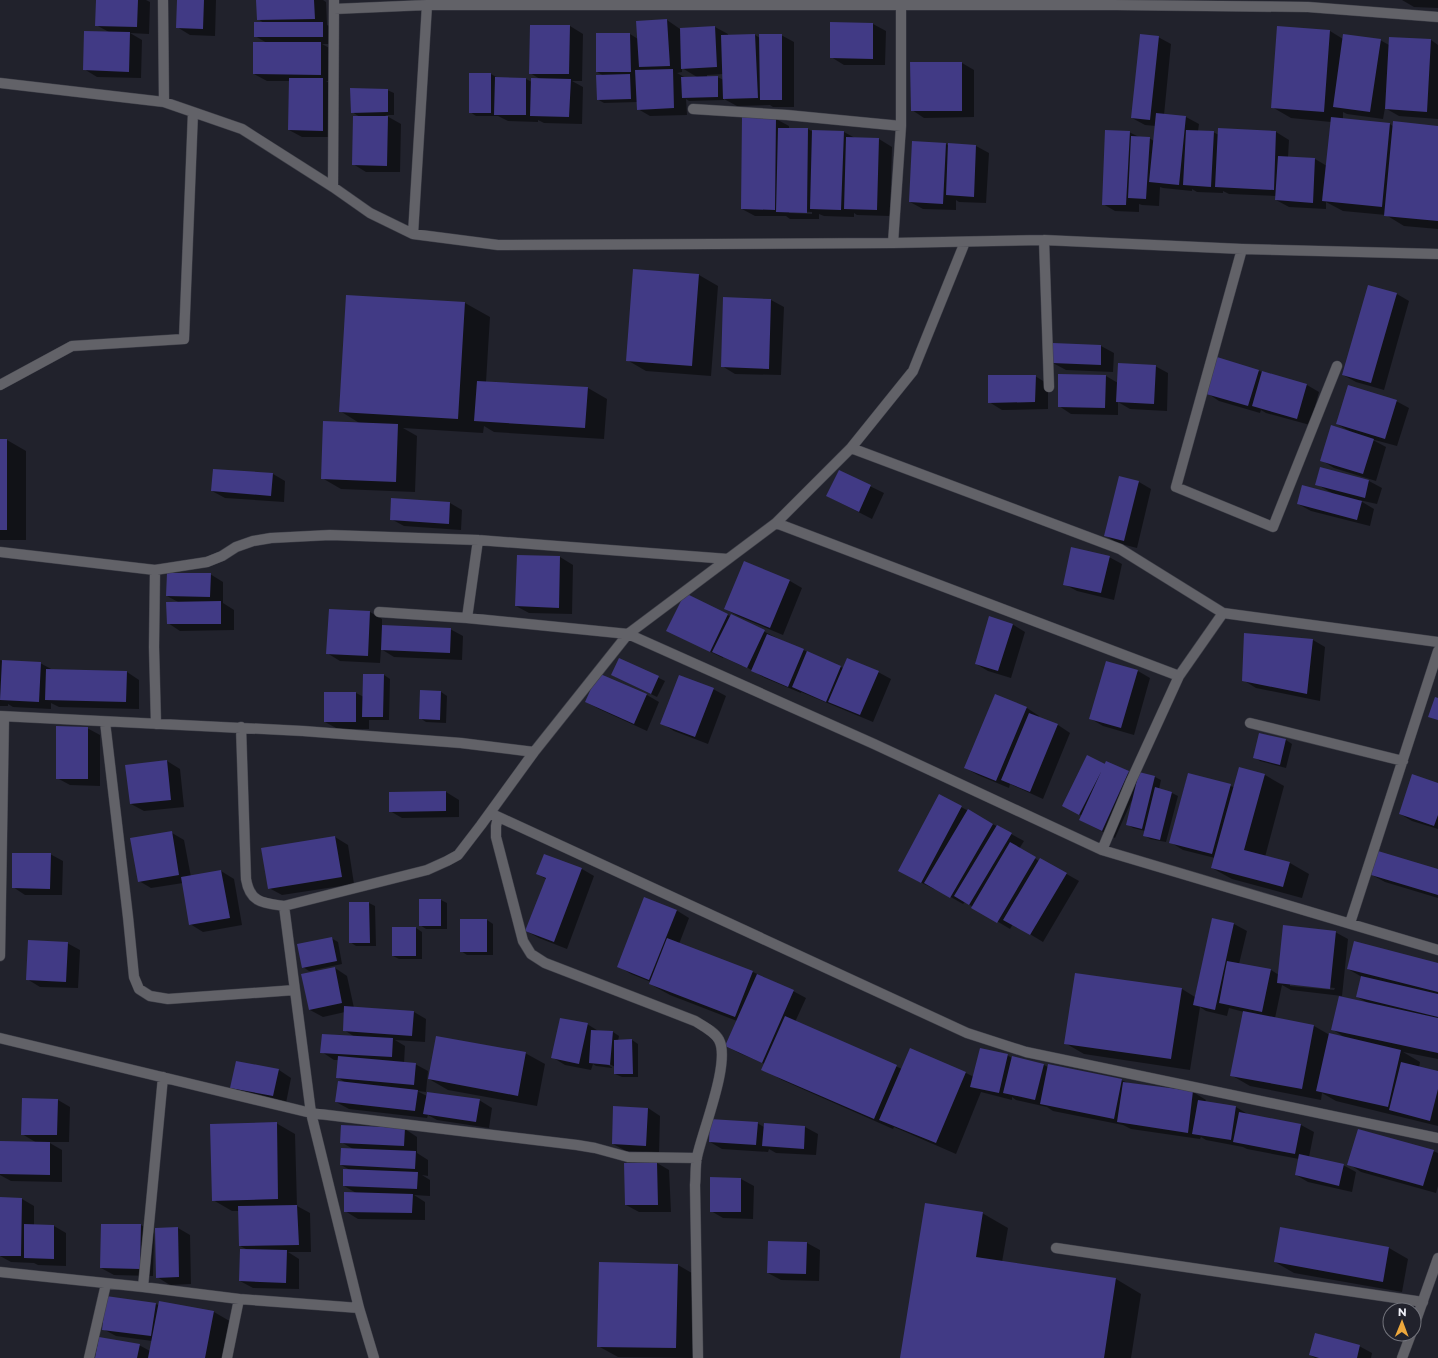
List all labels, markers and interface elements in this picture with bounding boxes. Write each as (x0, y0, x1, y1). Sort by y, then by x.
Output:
north arrow (1382, 1302, 1422, 1342)
text: N (1398, 1305, 1407, 1319)

